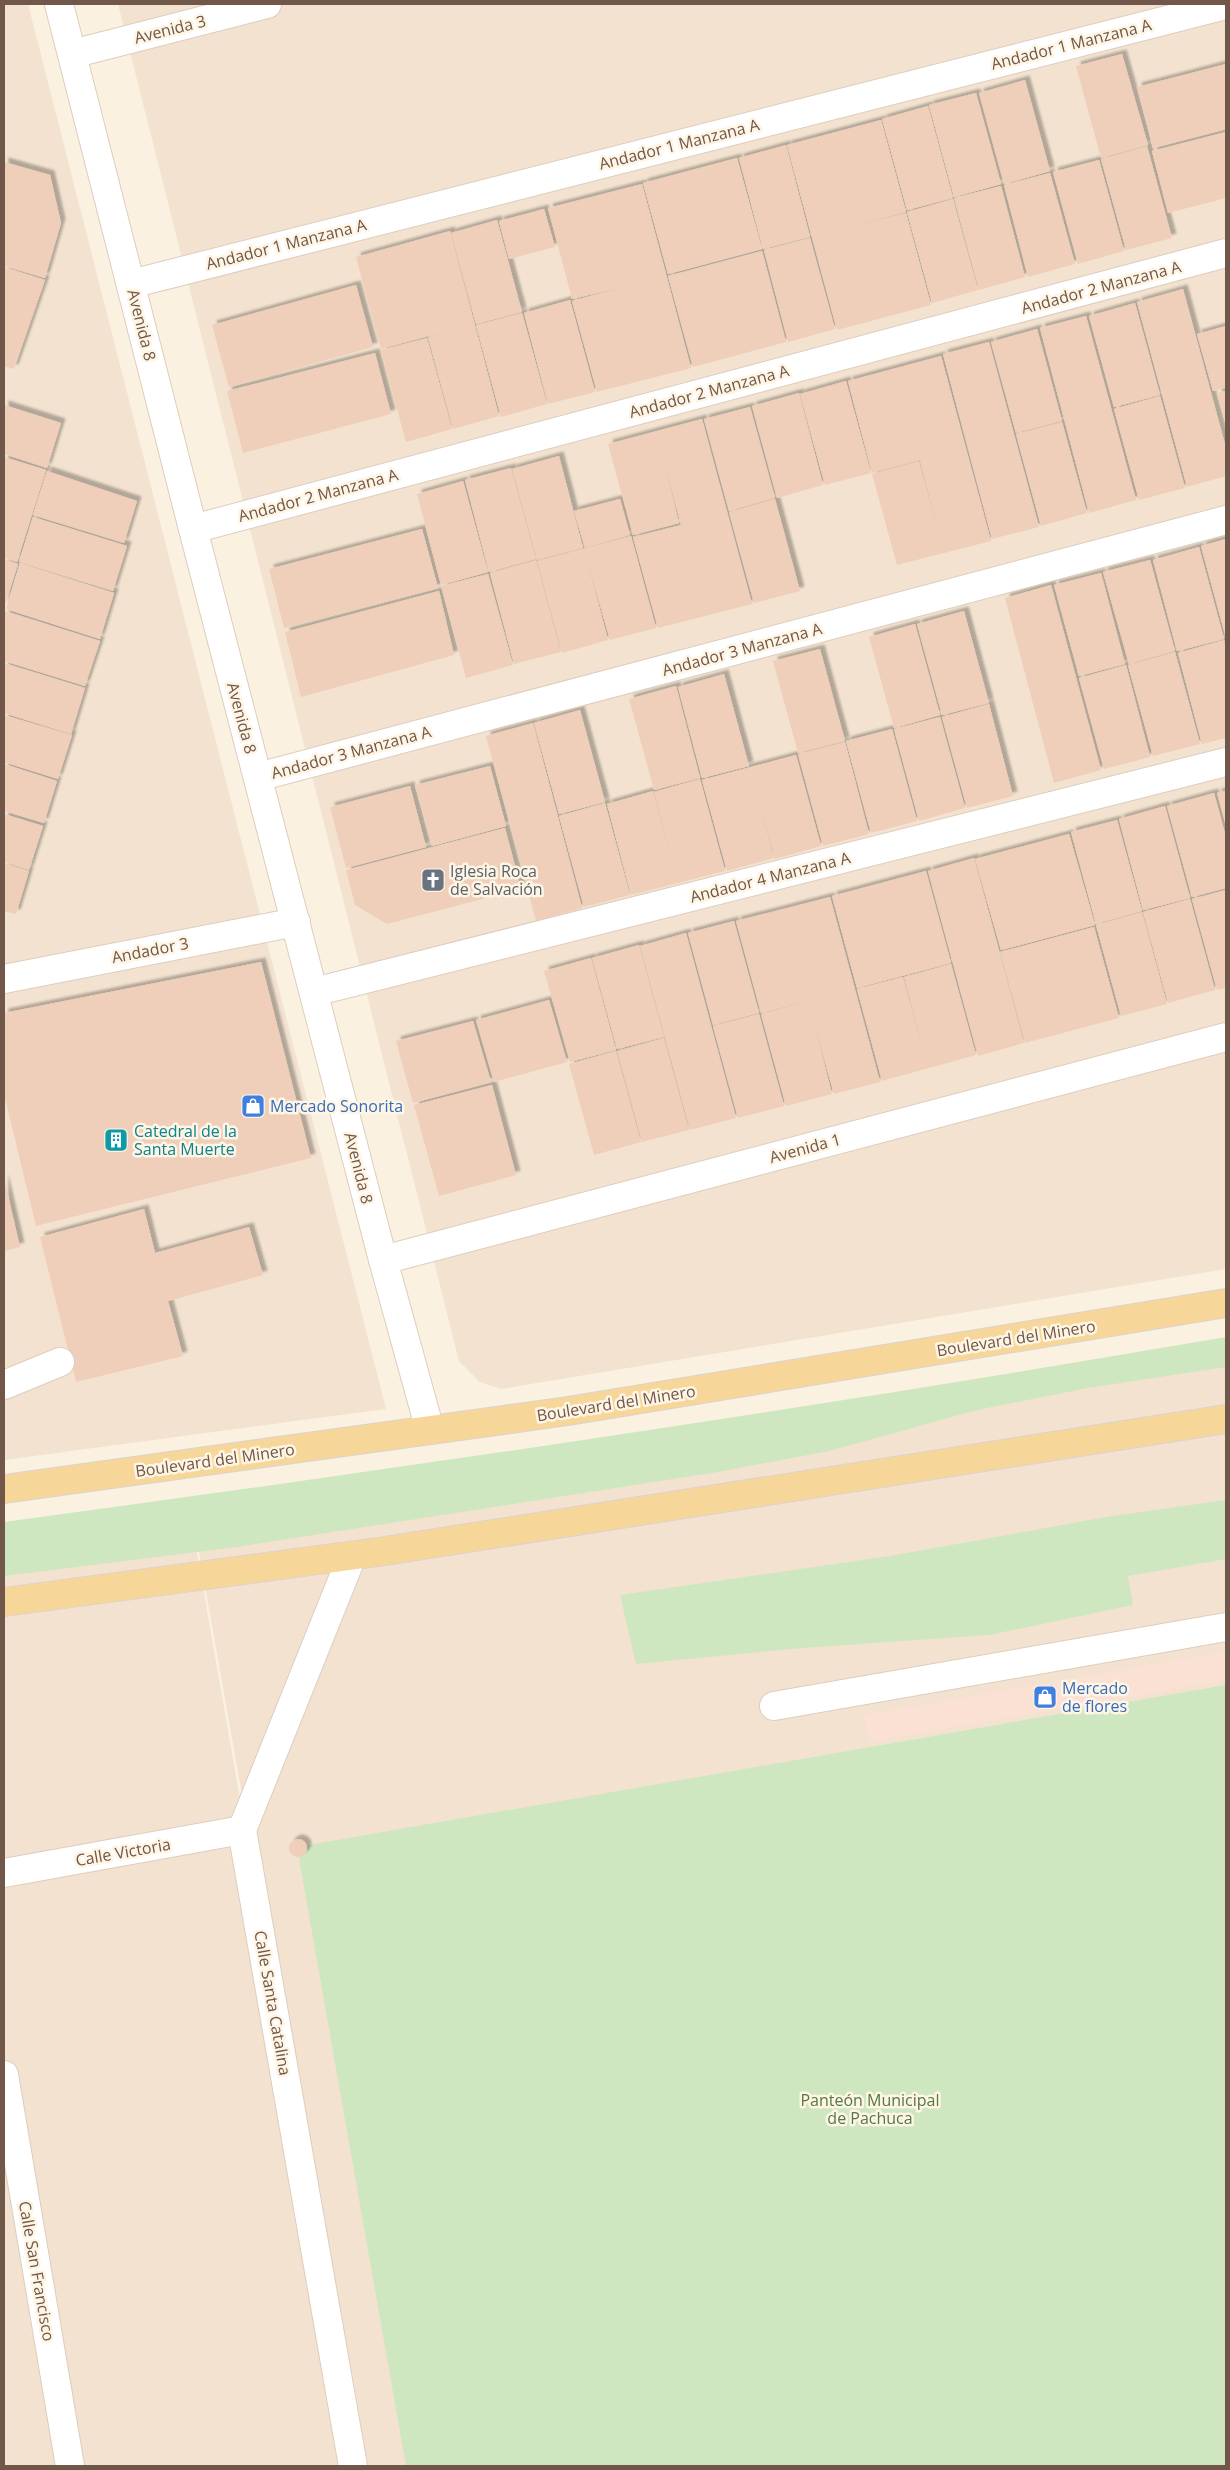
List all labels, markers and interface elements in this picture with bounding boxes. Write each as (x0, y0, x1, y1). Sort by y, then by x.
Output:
street label: Avenida 3 (132, 10, 208, 48)
street label: Andador 1 Manzana A (989, 13, 1154, 75)
street label: Andador 1 Manzana A (597, 113, 762, 175)
street label: Andador 1 Manzana A (204, 213, 369, 275)
street label: Andador 2 Manzana A (1019, 255, 1184, 319)
street label: Avenida 8 (123, 287, 161, 363)
street label: Andador 2 Manzana A (627, 359, 792, 423)
street label: Andador 2 Manzana A (236, 463, 401, 527)
street label: Andador 3 Manzana A (660, 617, 825, 681)
street label: Avenida 8 (222, 680, 262, 756)
street label: Andador 3 Manzana A (269, 720, 434, 784)
street label: Andador 4 Manzana A (688, 846, 853, 908)
place label: Iglesia Roca de Salvación (450, 860, 543, 900)
church icon: Iglesia Roca de Salvación (420, 867, 446, 893)
street label: Andador 3 (110, 932, 190, 968)
shop icon: Mercado Sonorita (240, 1093, 266, 1119)
place label: Mercado Sonorita (270, 1095, 403, 1117)
place label: Catedral de la Santa Muerte (134, 1120, 237, 1160)
building icon: Catedral de la Santa Muerte (103, 1127, 129, 1153)
street label: Avenida 1 (767, 1128, 843, 1168)
street label: Avenida 8 (340, 1130, 378, 1206)
street label: Boulevard del Minero (935, 1315, 1097, 1361)
street label: Boulevard del Minero (535, 1380, 697, 1426)
street label: Boulevard del Minero (134, 1438, 296, 1482)
place label: Mercado de flores (1062, 1677, 1128, 1717)
shop icon: Mercado de flores (1032, 1684, 1058, 1710)
street label: Calle Victoria (74, 1833, 172, 1871)
street label: Calle Santa Catalina (249, 1929, 297, 2077)
park label: Panteón Municipal de Pachuca (800, 2089, 940, 2129)
street label: Calle San Francisco (14, 2199, 60, 2343)

